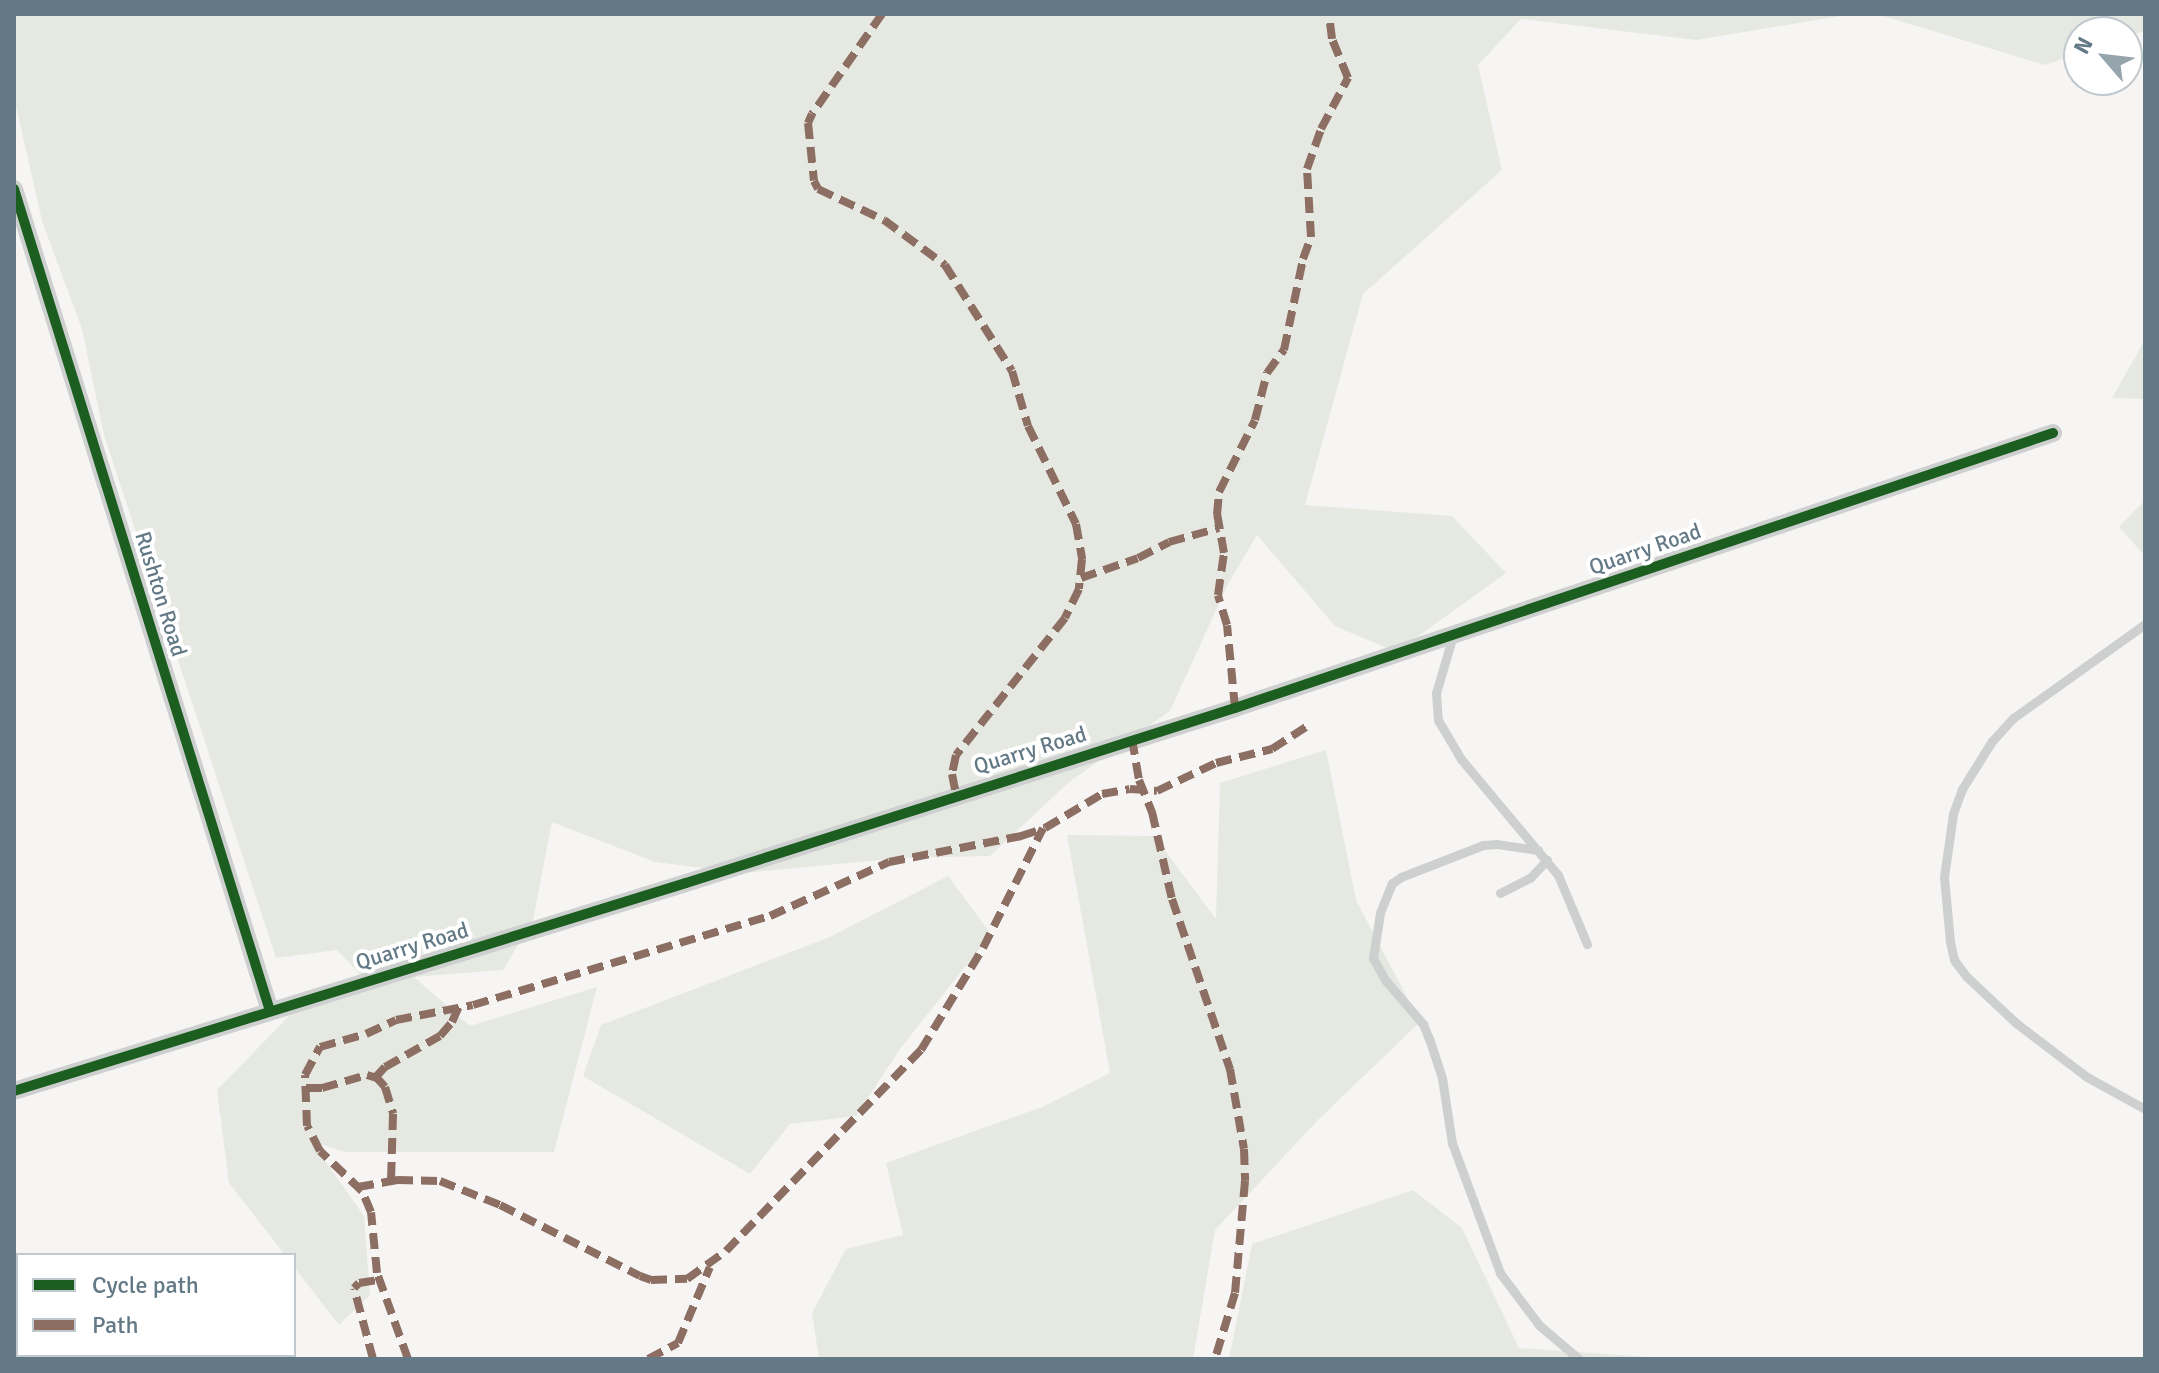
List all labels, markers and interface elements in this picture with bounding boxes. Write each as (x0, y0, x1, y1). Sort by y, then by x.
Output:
north arrow (2063, 16, 2143, 96)
text: N (2068, 32, 2099, 59)
street label: Quarry Road (1586, 518, 1704, 580)
street label: Rushton Road (129, 528, 193, 660)
street label: Quarry Road (970, 720, 1090, 780)
street label: Quarry Road (352, 916, 472, 976)
legend (16, 1253, 296, 1357)
text: Cycle path (92, 1270, 199, 1300)
text: Path (92, 1310, 138, 1340)

